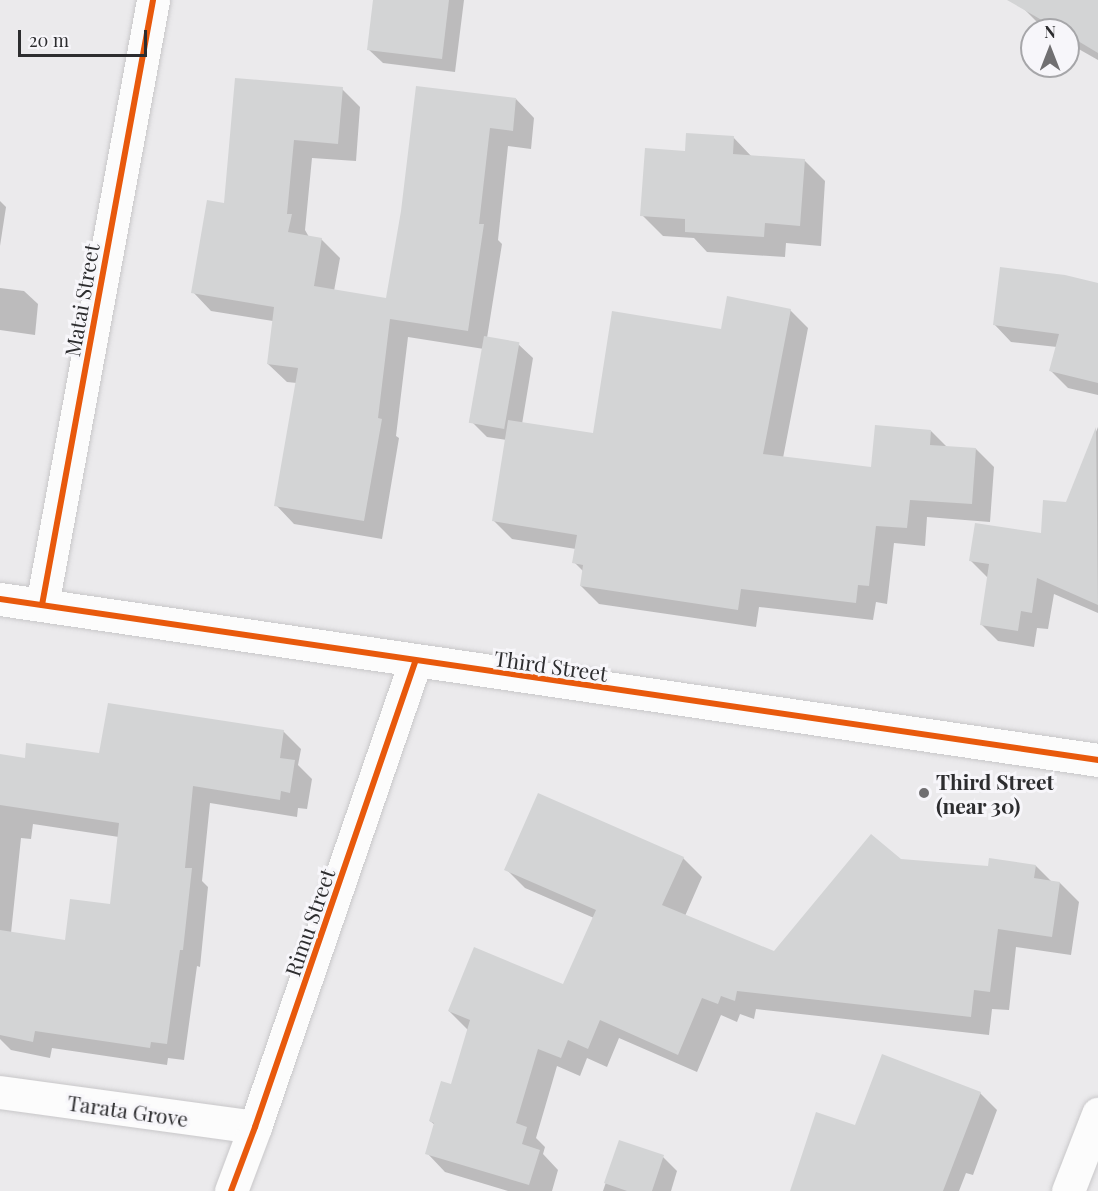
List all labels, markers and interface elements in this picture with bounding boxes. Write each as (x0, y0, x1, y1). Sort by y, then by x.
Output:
scale bar (21, 18, 150, 56)
north arrow (1020, 18, 1080, 78)
text: N (1044, 21, 1056, 42)
text: 20 m (29, 28, 69, 52)
street label: Matai Street (59, 242, 103, 358)
street label: Third Street (493, 645, 609, 685)
place label: Third Street (near 30) (936, 768, 1054, 818)
marker: Third Street (near 30) (917, 786, 931, 800)
street label: Rimu Street (279, 865, 339, 979)
street label: Tarata Grove (66, 1089, 190, 1131)

